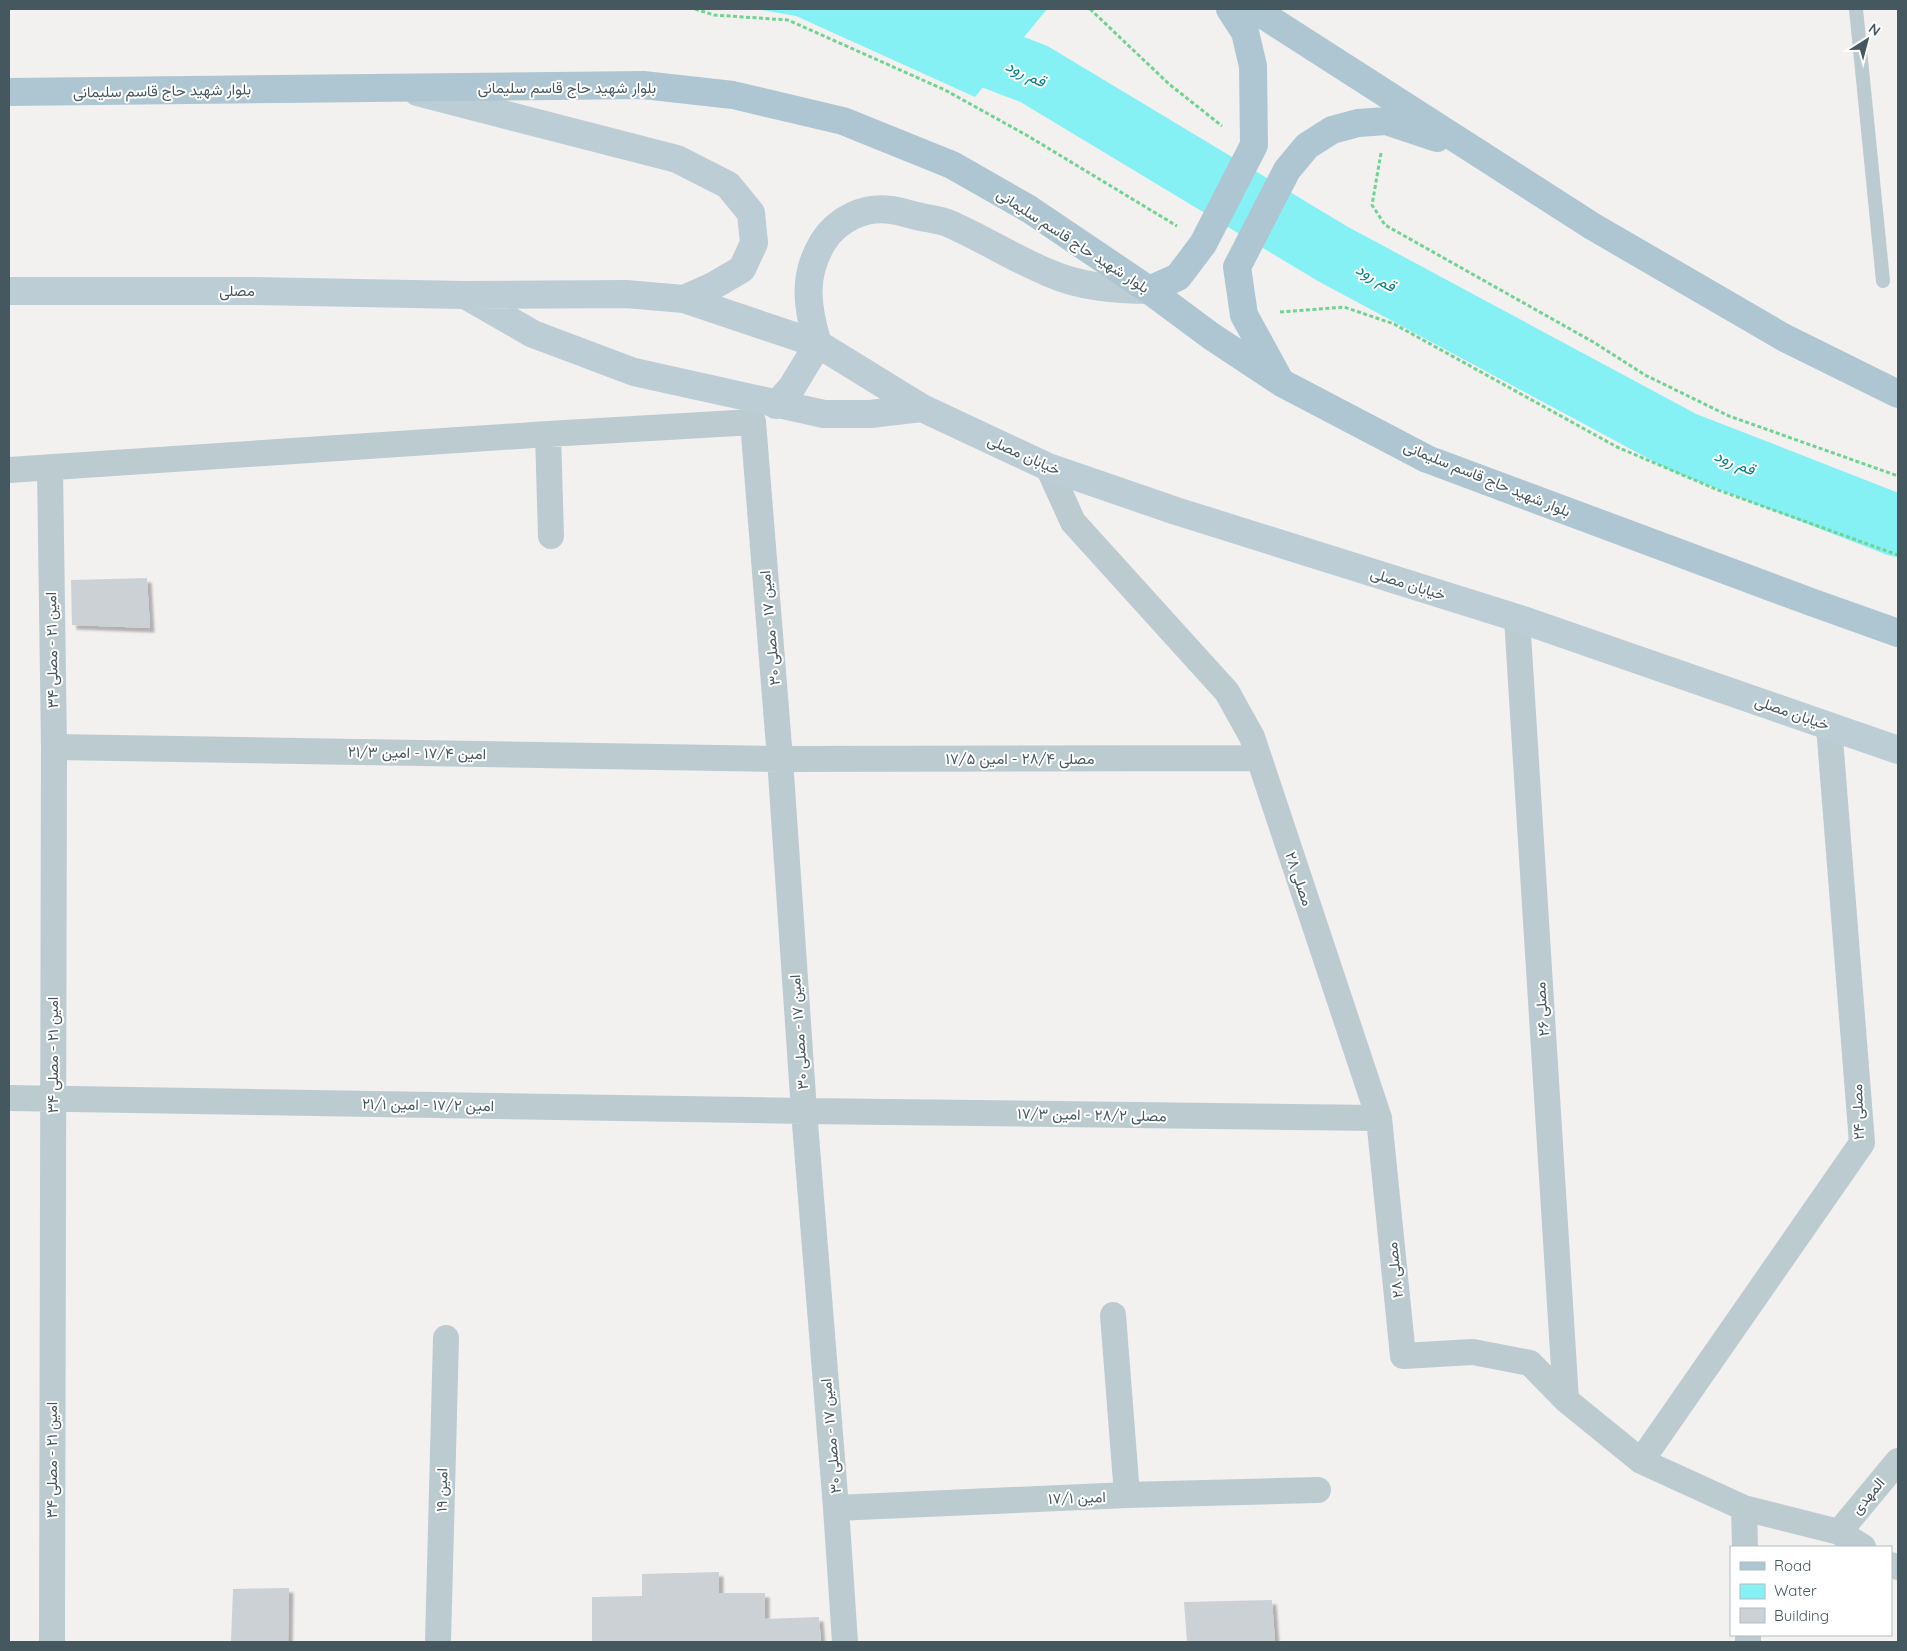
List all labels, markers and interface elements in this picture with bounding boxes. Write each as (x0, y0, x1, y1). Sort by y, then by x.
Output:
north arrow (1842, 15, 1892, 65)
text: N (1865, 19, 1884, 40)
water label: قم رود (1002, 55, 1051, 93)
street label: بلوار شهید حاج قاسم سلیمانی (478, 78, 656, 99)
street label: بلوار شهید حاج قاسم سلیمانی (73, 79, 251, 104)
street label: بلوار شهید حاج قاسم سلیمانی (992, 184, 1153, 299)
water label: قم رود (1352, 258, 1401, 297)
street label: مصلی (219, 281, 255, 301)
street label: خیابان مصلی (985, 430, 1063, 480)
street label: بلوار شهید حاج قاسم سلیمانی (1400, 436, 1573, 523)
water label: قم رود (1711, 445, 1760, 481)
street label: خیابان مصلی (1368, 563, 1448, 605)
street label: امین ۱۷ - مصلی ۳۰ (755, 570, 785, 686)
street label: امین ۲۱ - مصلی ۳۴ (41, 592, 63, 708)
street label: خیابان مصلی (1752, 691, 1832, 735)
street label: امین ۱۷/۴ - امین ۲۱/۳ (348, 742, 486, 764)
street label: مصلی ۲۸/۴ - امین ۱۷/۵ (946, 749, 1094, 769)
street label: مصلی ۲۸ (1280, 849, 1318, 909)
street label: امین ۱۷ - مصلی ۳۰ (785, 974, 813, 1090)
street label: مصلی ۲۶ (1530, 981, 1554, 1037)
street label: امین ۲۱ - مصلی ۳۴ (43, 997, 63, 1113)
street label: مصلی ۲۴ (1847, 1084, 1869, 1140)
street label: امین ۱۷/۲ - امین ۲۱/۱ (362, 1094, 494, 1116)
street label: مصلی ۲۸/۲ - امین ۱۷/۳ (1017, 1104, 1167, 1126)
street label: مصلی ۲۸ (1382, 1241, 1408, 1299)
street label: امین ۱۷ - مصلی ۳۰ (816, 1378, 846, 1494)
street label: امین ۲۱ - مصلی ۳۴ (42, 1402, 62, 1518)
street label: امین ۱۹ (432, 1468, 452, 1512)
street label: المهدی (1847, 1473, 1889, 1519)
street label: امین ۱۷/۱ (1048, 1487, 1106, 1509)
legend (1730, 1546, 1892, 1636)
text: Road (1774, 1556, 1811, 1575)
text: Water (1774, 1581, 1817, 1600)
text: Building (1774, 1606, 1829, 1625)

